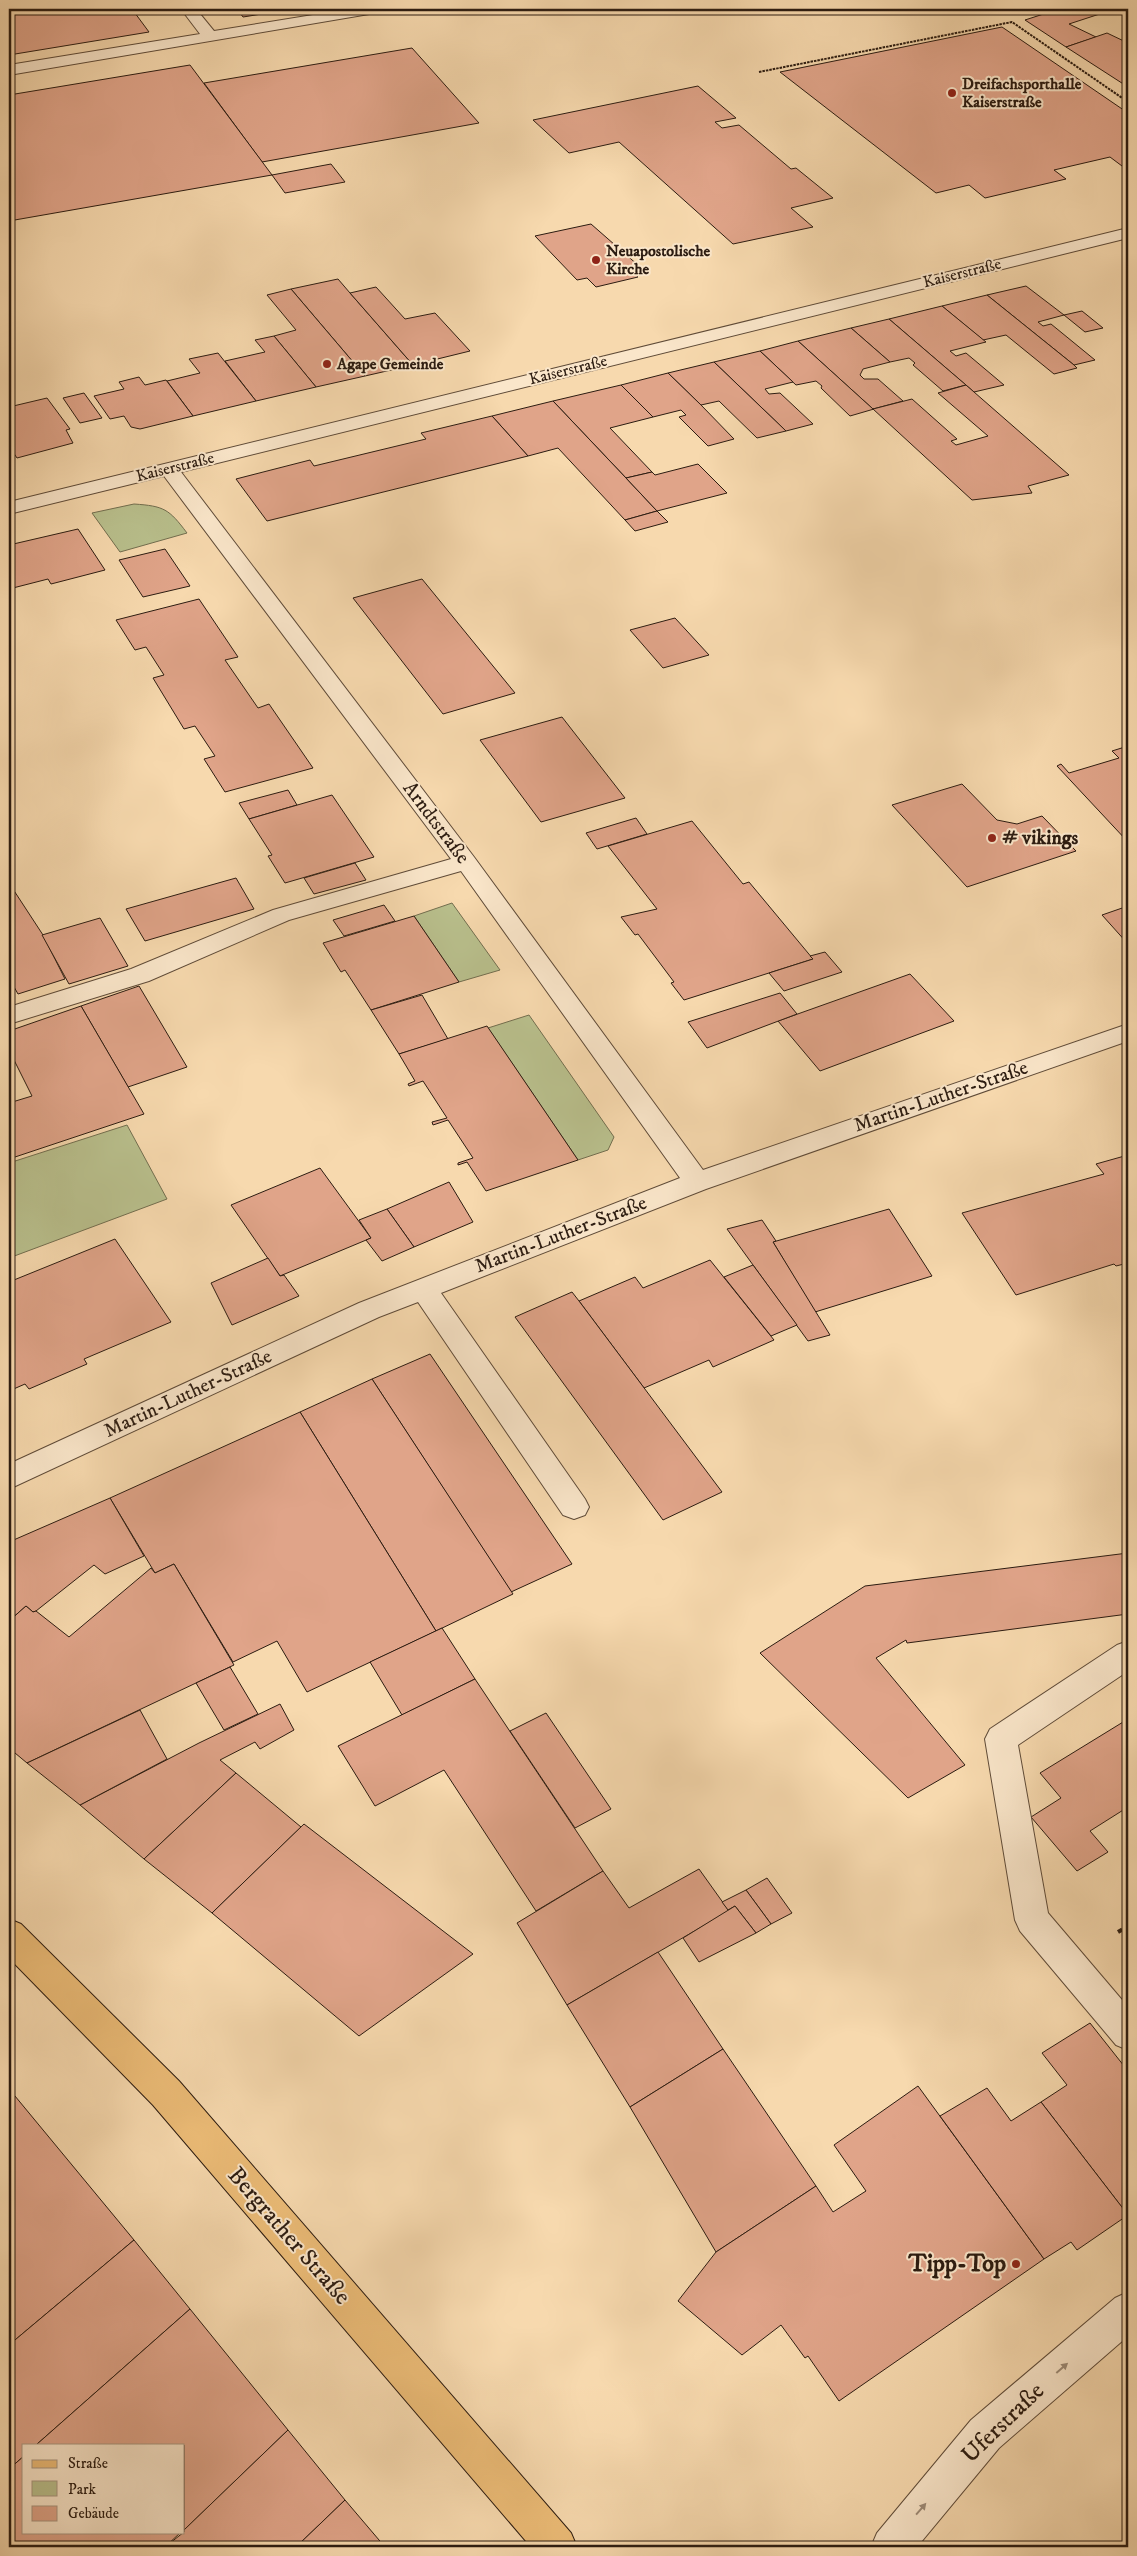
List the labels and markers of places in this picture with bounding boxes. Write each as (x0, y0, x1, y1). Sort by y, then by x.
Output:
place label: Dreifachsporthalle Kaiserstraße (962, 74, 1082, 112)
marker: Dreifachsporthalle Kaiserstraße (946, 87, 958, 99)
place label: Neuapostolische Kirche (606, 241, 710, 279)
marker: Neuapostolische Kirche (590, 254, 602, 266)
place label: Agape Gemeinde (336, 354, 444, 374)
marker: Agape Gemeinde (321, 358, 333, 370)
place label: # vikings (1002, 826, 1079, 851)
marker: # vikings (986, 832, 998, 844)
place label: Tipp-Top (908, 2249, 1006, 2279)
marker: Tipp-Top (1010, 2258, 1022, 2270)

